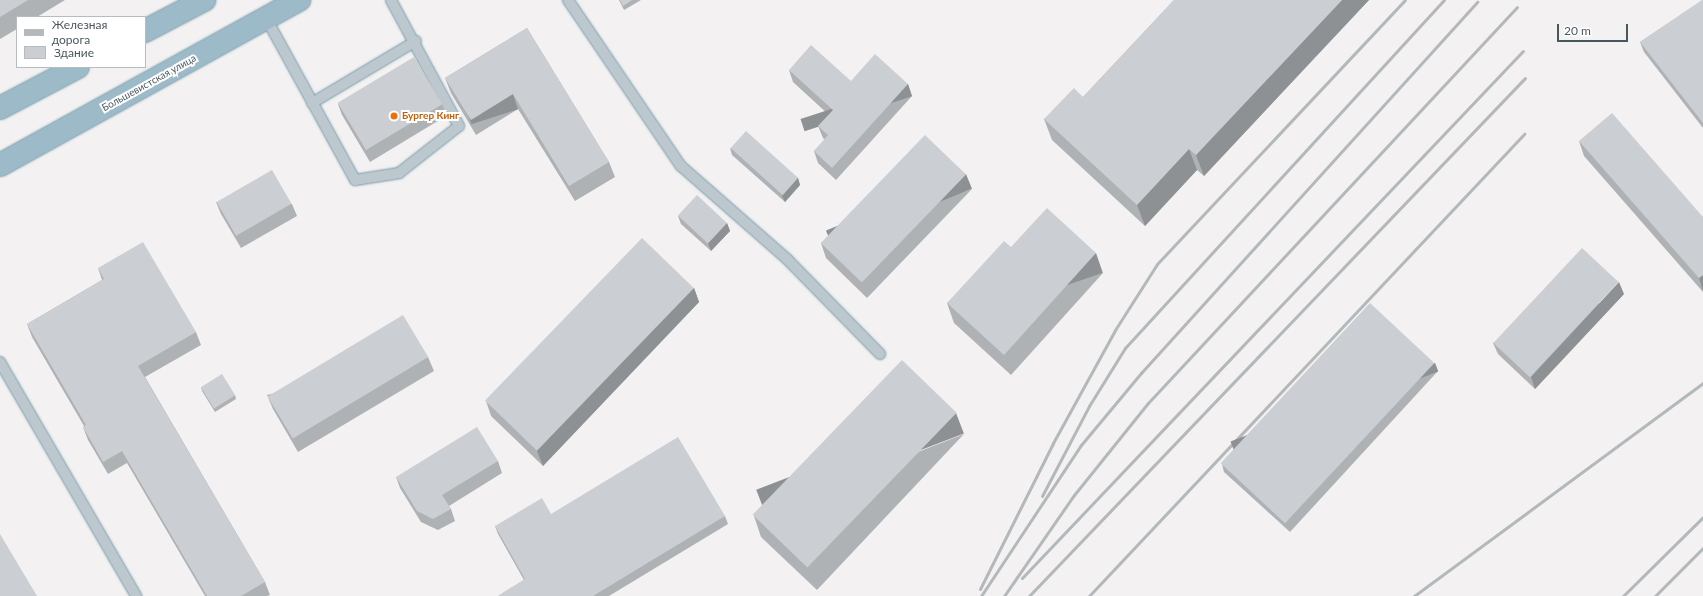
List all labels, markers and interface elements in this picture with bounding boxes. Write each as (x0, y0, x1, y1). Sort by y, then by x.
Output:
legend (16, 16, 146, 68)
scale bar (1559, 16, 1630, 42)
text: Железная дорога (52, 17, 107, 47)
text: 20 m (1564, 23, 1591, 38)
text: Здание (54, 45, 94, 60)
street label: Большевистская улица (100, 52, 198, 114)
place label: Бургер Кинг (402, 110, 459, 122)
marker: Бургер Кинг (389, 111, 399, 121)

